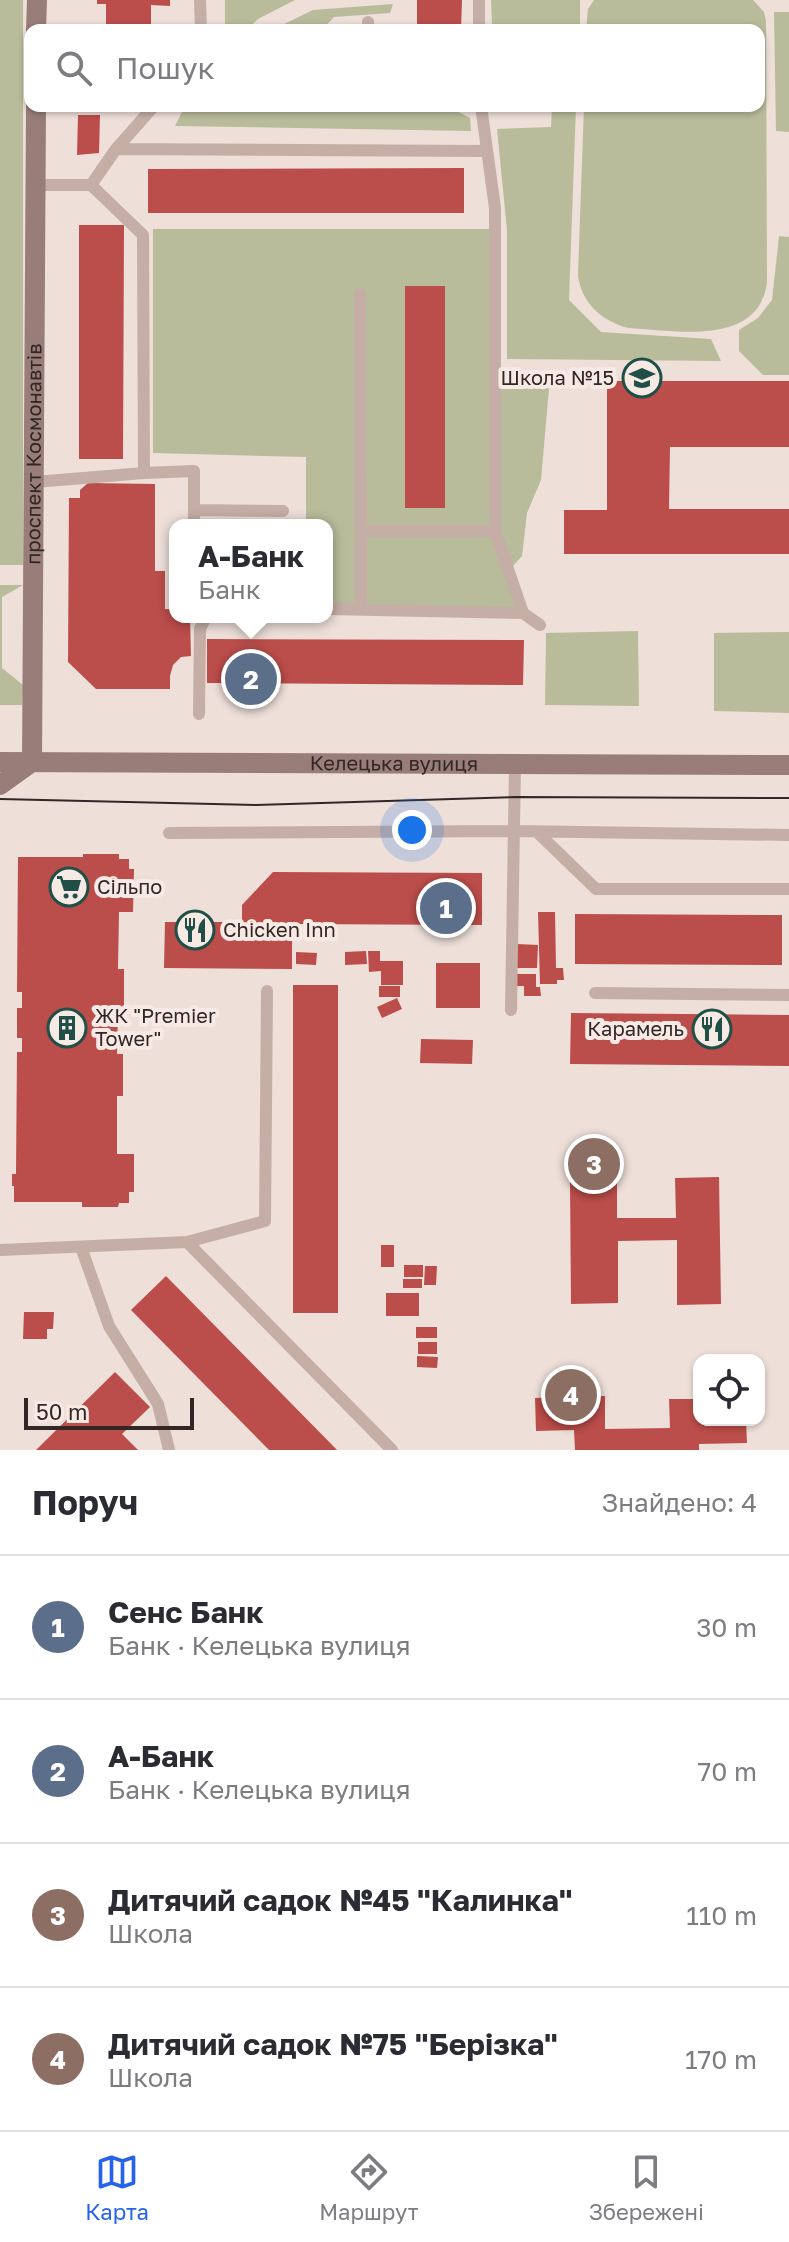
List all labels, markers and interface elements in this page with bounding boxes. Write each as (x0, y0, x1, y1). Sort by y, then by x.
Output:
search box (24, 24, 765, 112)
icon: search (52, 46, 96, 90)
text: Пошук (116, 50, 215, 86)
street label: проспект Космонавтів (20, 343, 46, 565)
school or university icon: Школа №15 (621, 357, 663, 399)
place label: Школа №15 (501, 365, 614, 389)
popup (169, 519, 333, 623)
text: А-Банк (198, 538, 304, 574)
text: Банк (198, 574, 261, 605)
pin: 2 (225, 649, 277, 709)
street label: Келецька вулиця (310, 750, 478, 775)
your location (392, 810, 432, 850)
supermarket icon: Сільпо (48, 866, 90, 908)
place label: Сільпо (97, 874, 162, 898)
pin: 1 (420, 878, 472, 938)
restaurant icon: Chicken Inn (174, 909, 216, 951)
place label: Chicken Inn (223, 917, 336, 941)
place label: ЖК "Premier Tower" (95, 1003, 216, 1050)
building icon: ЖК "Premier Tower" (46, 1007, 88, 1049)
restaurant icon: Карамель (691, 1008, 733, 1050)
place label: Карамель (587, 1016, 684, 1040)
pin: 3 (568, 1134, 620, 1194)
map controls (693, 1354, 765, 1426)
button: locate (693, 1354, 765, 1426)
pin: 4 (545, 1365, 597, 1425)
scale bar (24, 1394, 194, 1430)
text: 50 m (36, 1398, 87, 1425)
text: Поруч (32, 1482, 138, 1522)
text: Знайдено: 4 (602, 1487, 757, 1518)
text: Сенс Банк (108, 1594, 264, 1630)
text: 1 (51, 1612, 65, 1643)
text: 30 m (696, 1612, 757, 1643)
text: Банк · Келецька вулиця (108, 1630, 411, 1661)
text: А-Банк (108, 1738, 214, 1774)
text: 2 (50, 1756, 66, 1787)
text: 70 m (698, 1756, 757, 1787)
text: Банк · Келецька вулиця (108, 1774, 411, 1805)
text: Дитячий садок №45 "Калинка" (108, 1882, 573, 1918)
text: 3 (50, 1900, 66, 1931)
text: 110 m (686, 1900, 757, 1931)
text: Школа (108, 1918, 193, 1949)
text: Дитячий садок №75 "Берізка" (108, 2026, 558, 2062)
text: 4 (50, 2044, 66, 2075)
text: 170 m (685, 2044, 757, 2075)
text: Школа (108, 2062, 193, 2093)
tab: Карта (85, 2150, 149, 2225)
tab: Маршрут (319, 2150, 418, 2225)
tab: Збережені (589, 2150, 704, 2225)

